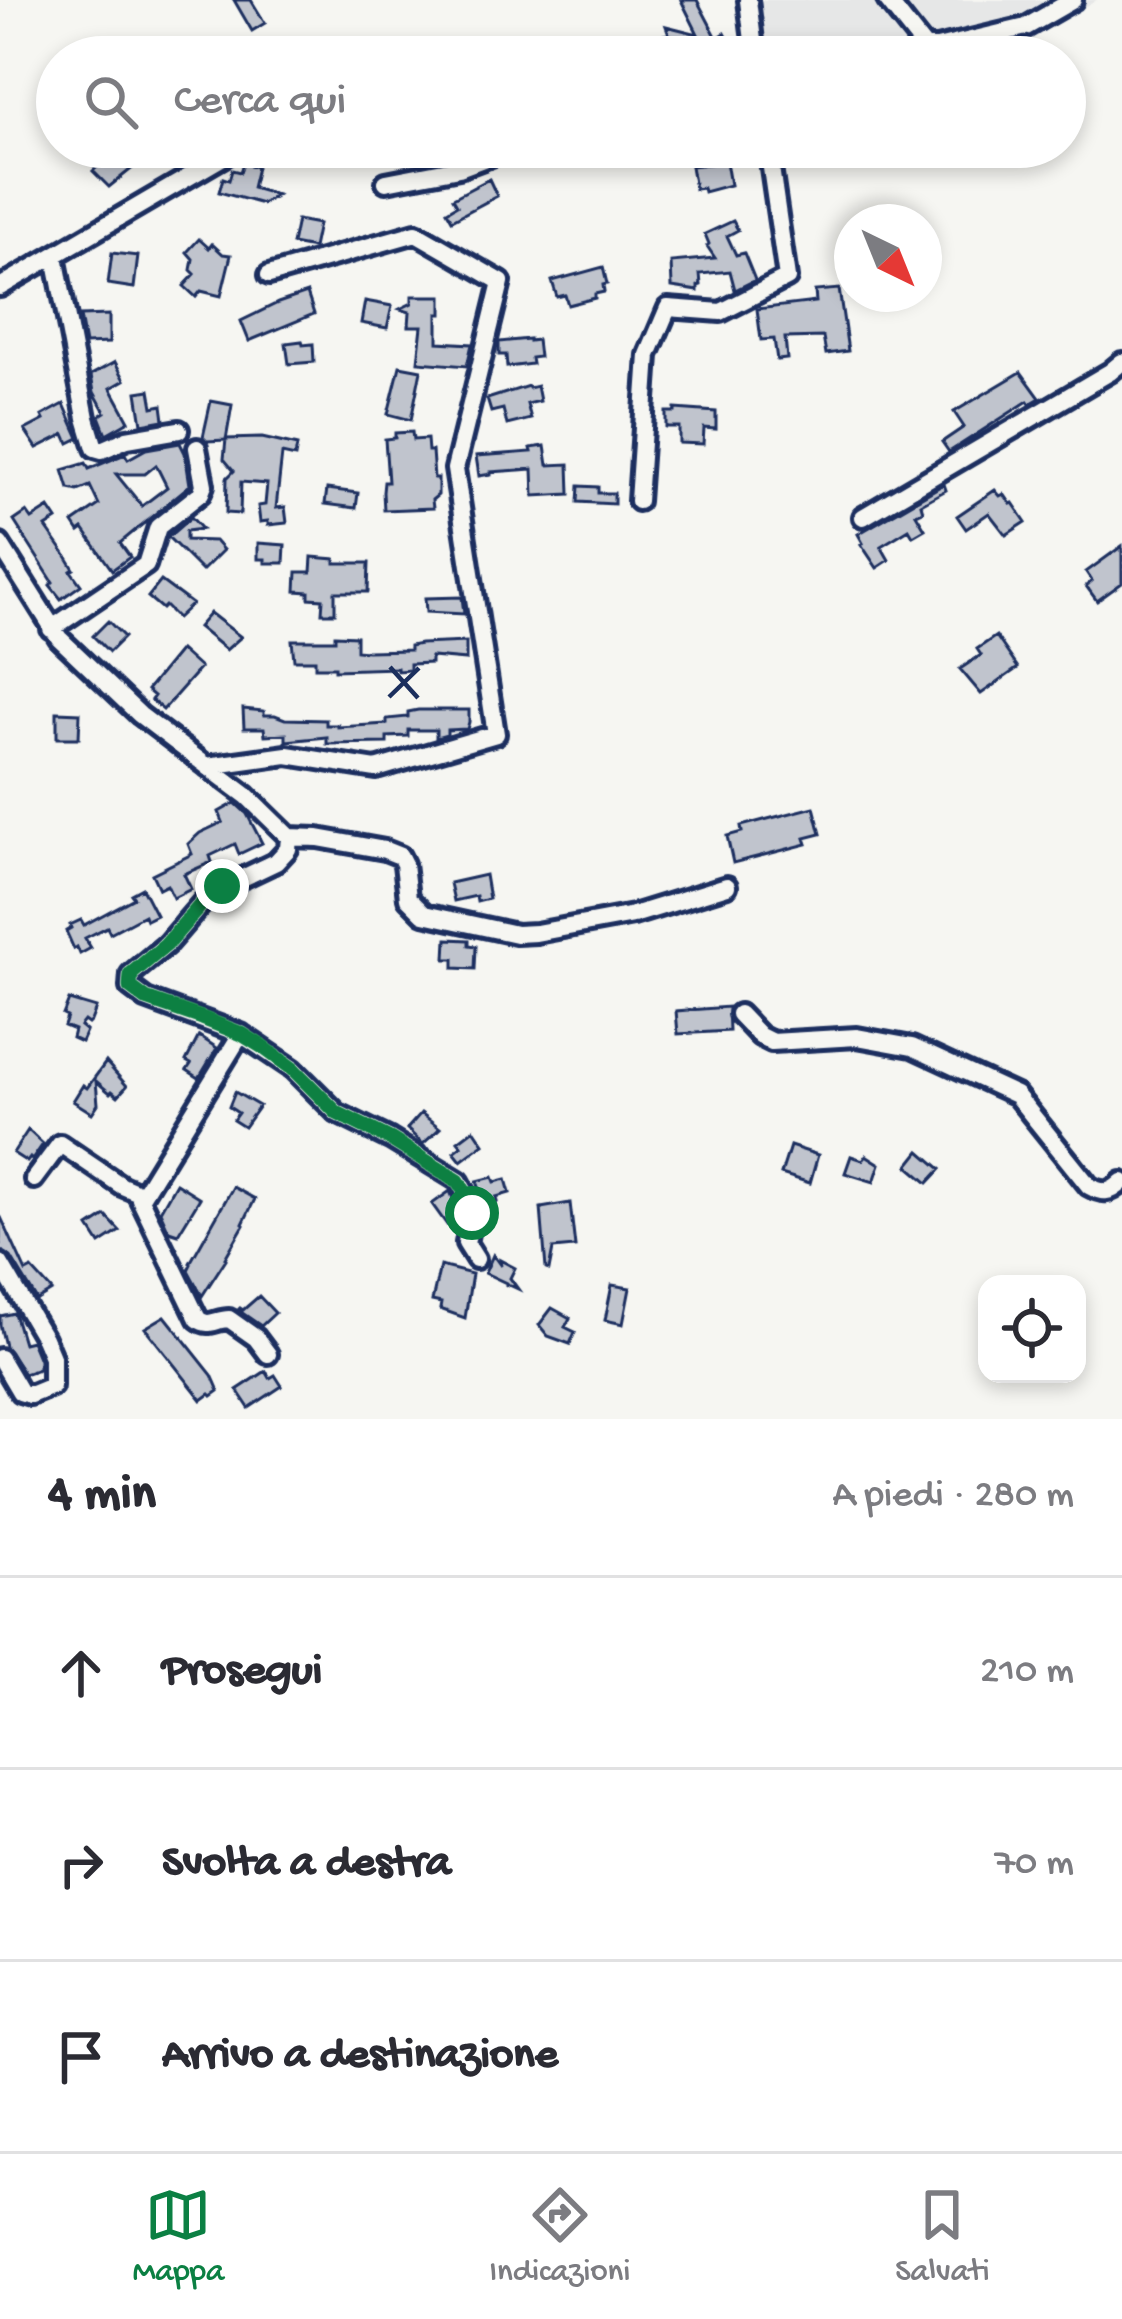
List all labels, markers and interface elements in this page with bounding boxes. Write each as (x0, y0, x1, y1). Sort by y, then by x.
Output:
search box (36, 36, 1086, 168)
icon: search (78, 69, 144, 135)
text: Cerca qui (174, 76, 346, 129)
north arrow (834, 204, 942, 312)
route end (195, 859, 249, 913)
route start (445, 1186, 499, 1240)
map controls (978, 1275, 1086, 1383)
button: locate (978, 1275, 1086, 1383)
text: 4 min (48, 1467, 156, 1527)
text: A piedi · 280 m (832, 1474, 1074, 1520)
icon: ahead (48, 1640, 114, 1706)
text: Prosegui (162, 1646, 322, 1699)
text: 210 m (980, 1650, 1074, 1696)
icon: right (48, 1832, 114, 1898)
text: Svolta a destra (162, 1838, 451, 1891)
text: 70 m (995, 1842, 1074, 1888)
icon: arrive (48, 2024, 114, 2090)
text: Arrivo a destinazione (162, 2030, 558, 2083)
tab: Mappa (132, 2182, 224, 2292)
tab: Indicazioni (489, 2182, 630, 2292)
tab: Salvati (895, 2182, 990, 2292)

